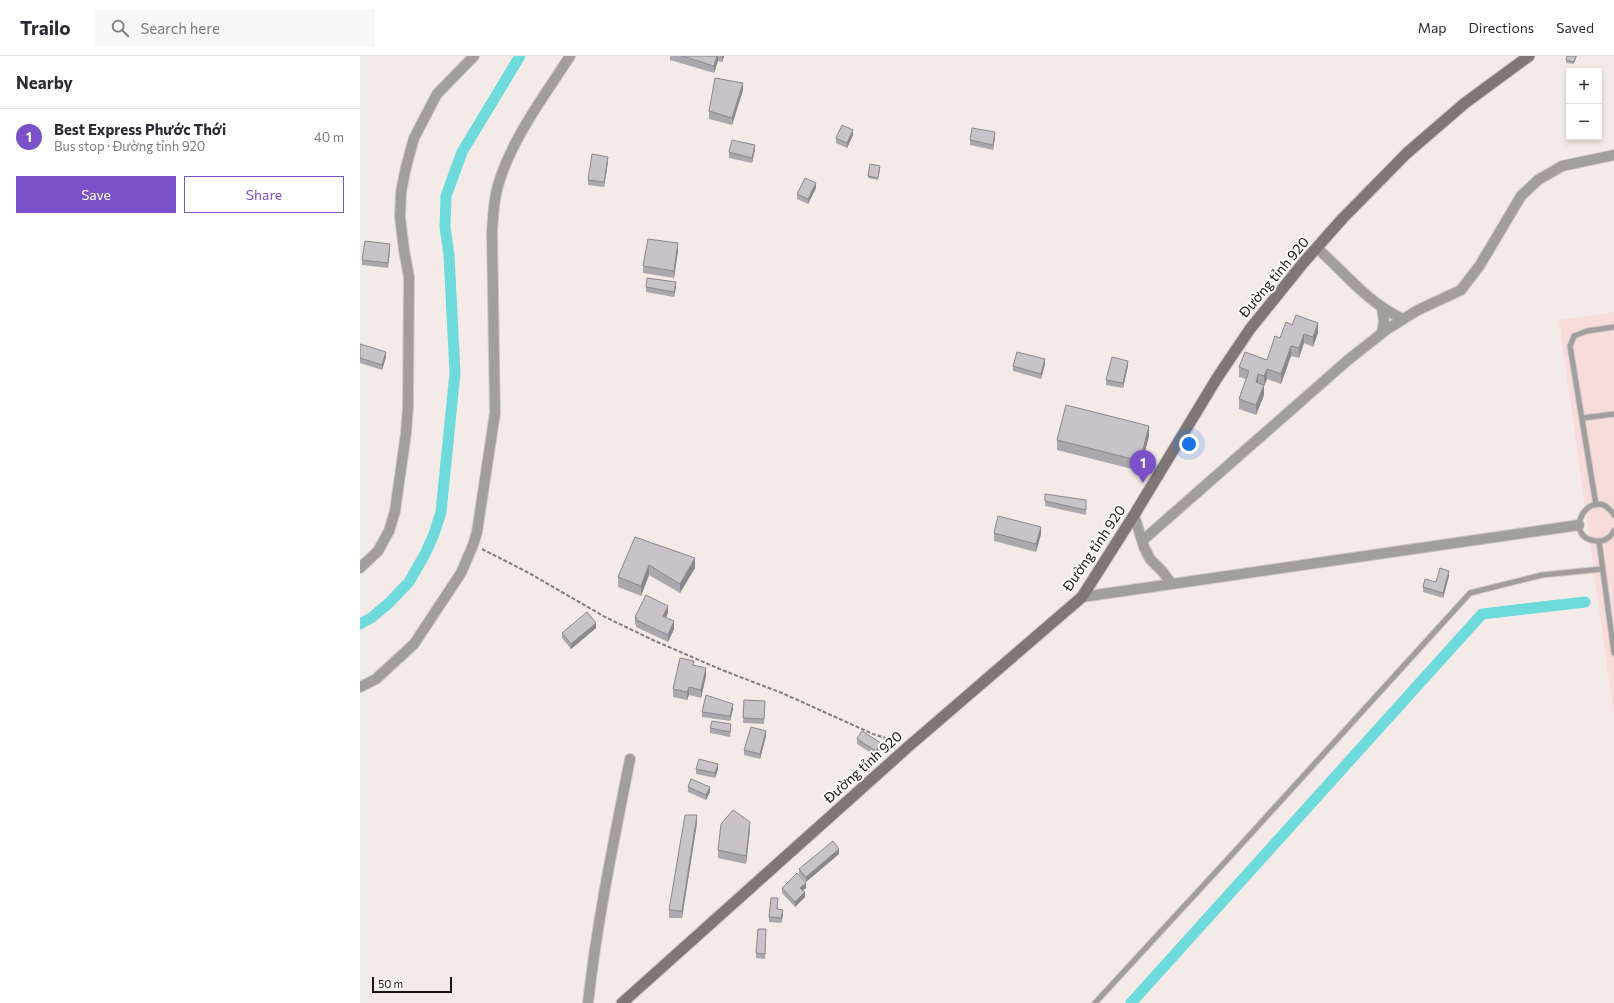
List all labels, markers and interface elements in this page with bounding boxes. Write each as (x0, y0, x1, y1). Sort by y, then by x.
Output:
search box (95, 10, 375, 46)
text: Trailo (20, 16, 71, 39)
icon: search (109, 17, 131, 39)
text: Search here (141, 19, 220, 37)
text: Map (1418, 19, 1447, 36)
text: Directions (1469, 19, 1534, 36)
text: Saved (1556, 19, 1594, 36)
map controls (1566, 68, 1602, 140)
button: + (1566, 68, 1602, 104)
text: Nearby (16, 72, 73, 93)
button: − (1566, 104, 1602, 140)
text: Best Express Phước Thới (54, 120, 226, 138)
text: 1 (26, 129, 32, 145)
text: 40 m (314, 129, 344, 145)
text: Bus stop · Đường tỉnh 920 (54, 138, 205, 154)
button: Save (16, 176, 176, 213)
button: Share (184, 176, 344, 213)
street label: Đường tỉnh 920 (1234, 233, 1312, 321)
your location (1179, 434, 1199, 454)
pin: 1 (1130, 450, 1156, 483)
street label: Đường tỉnh 920 (1058, 502, 1129, 595)
street label: Đường tỉnh 920 (819, 727, 905, 807)
scale bar (372, 975, 452, 994)
text: 50 m (378, 977, 403, 990)

